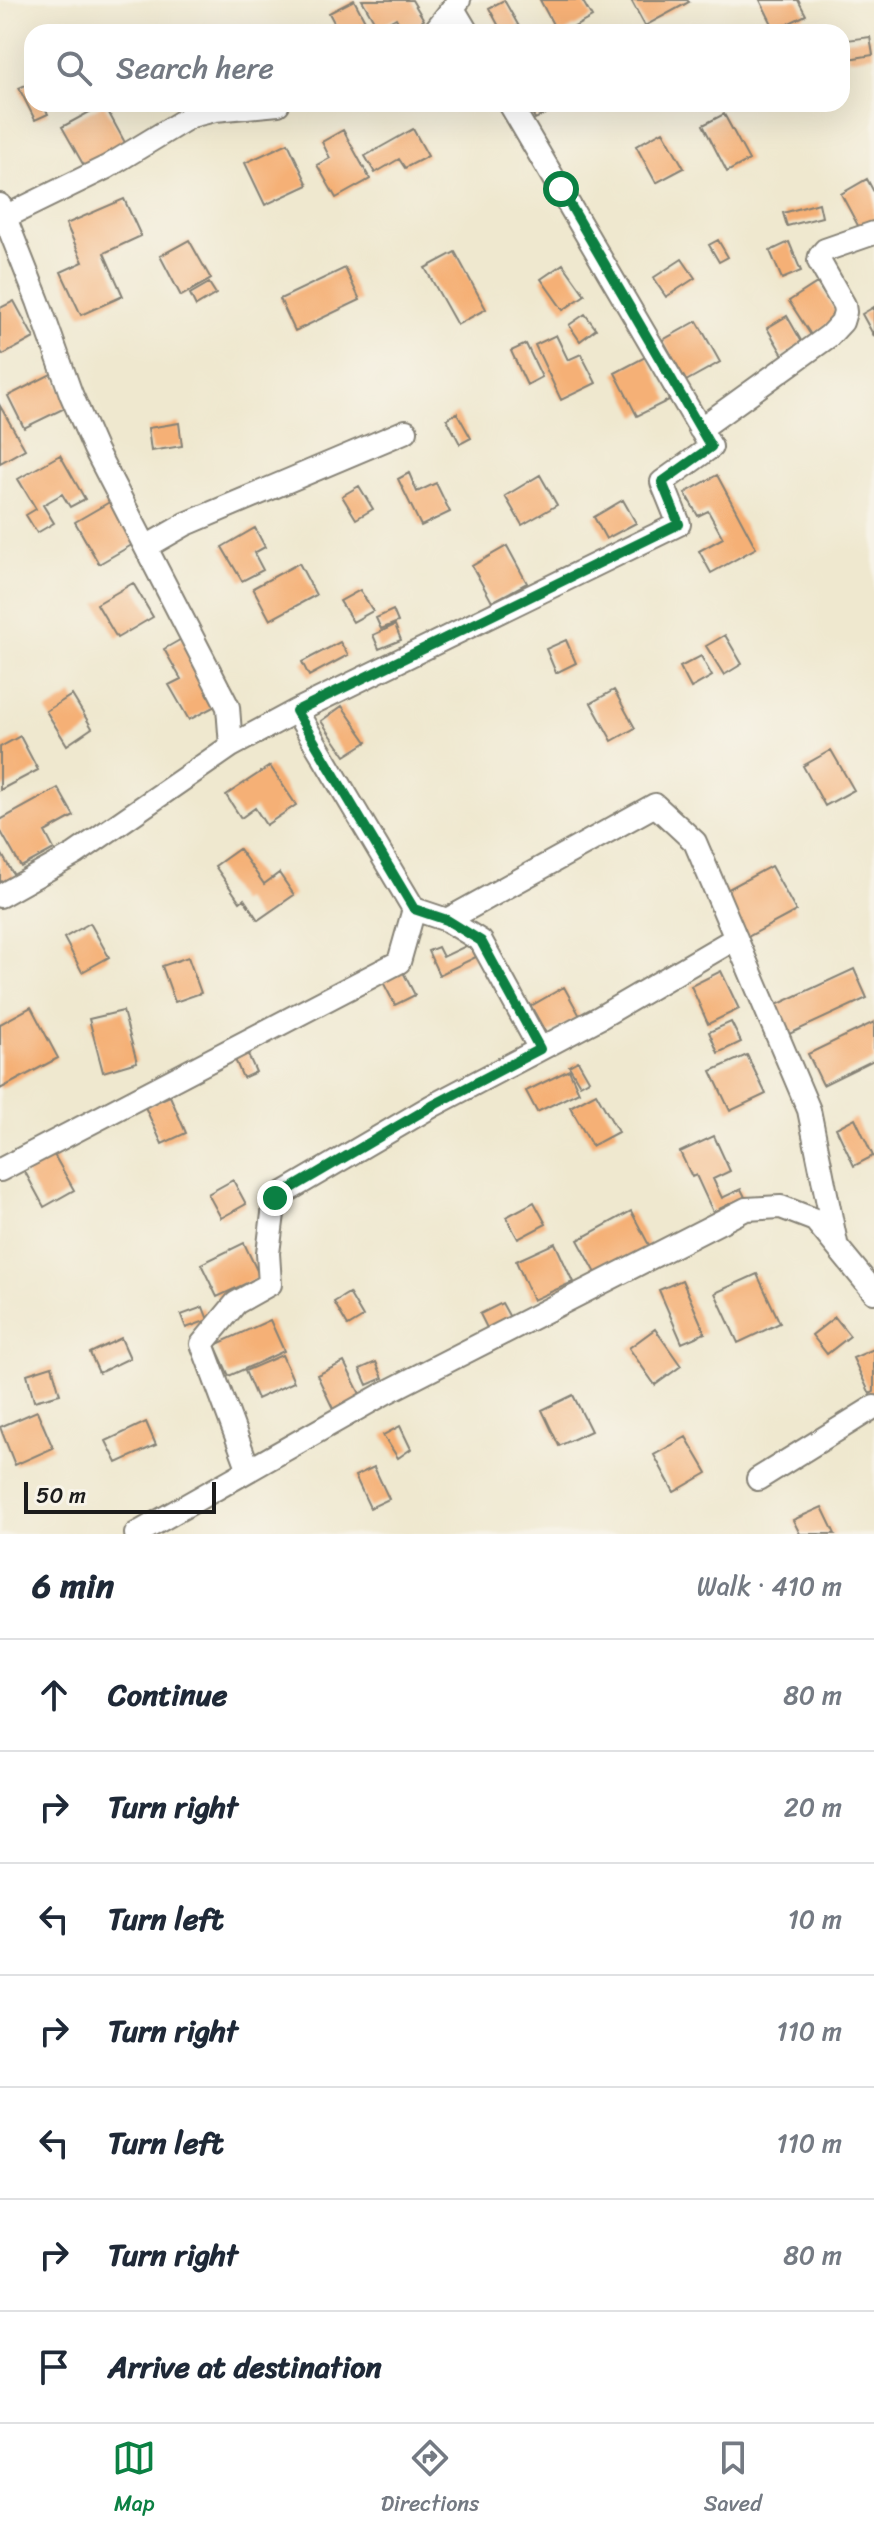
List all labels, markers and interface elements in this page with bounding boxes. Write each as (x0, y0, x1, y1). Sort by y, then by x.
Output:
search box (24, 24, 850, 112)
text: Search here (116, 41, 274, 95)
icon: search (52, 46, 96, 90)
route start (543, 171, 579, 207)
route end (257, 1180, 293, 1216)
text: 50 m (36, 1476, 86, 1515)
scale bar (24, 1478, 216, 1514)
text: 6 min (32, 1556, 114, 1616)
text: Walk · 410 m (697, 1563, 842, 1609)
text: Continue (108, 1668, 227, 1722)
text: 80 m (783, 1672, 842, 1718)
icon: ahead (32, 1673, 76, 1717)
text: Turn right (108, 1780, 238, 1834)
text: 20 m (784, 1784, 842, 1830)
icon: right (32, 1785, 76, 1829)
text: Turn left (108, 1892, 224, 1946)
text: 10 m (788, 1896, 842, 1942)
icon: left (32, 1897, 76, 1941)
text: Turn right (108, 2004, 238, 2058)
text: 110 m (777, 2008, 842, 2054)
icon: right (32, 2009, 76, 2053)
text: Turn left (108, 2116, 224, 2170)
text: 110 m (777, 2120, 842, 2166)
icon: left (32, 2121, 76, 2165)
text: Turn right (108, 2228, 238, 2282)
text: 80 m (783, 2232, 842, 2278)
icon: right (32, 2233, 76, 2277)
text: Arrive at destination (108, 2340, 382, 2394)
icon: arrive (32, 2345, 76, 2389)
tab: Map (112, 2436, 156, 2523)
tab: Directions (381, 2436, 479, 2523)
tab: Saved (704, 2436, 762, 2523)

